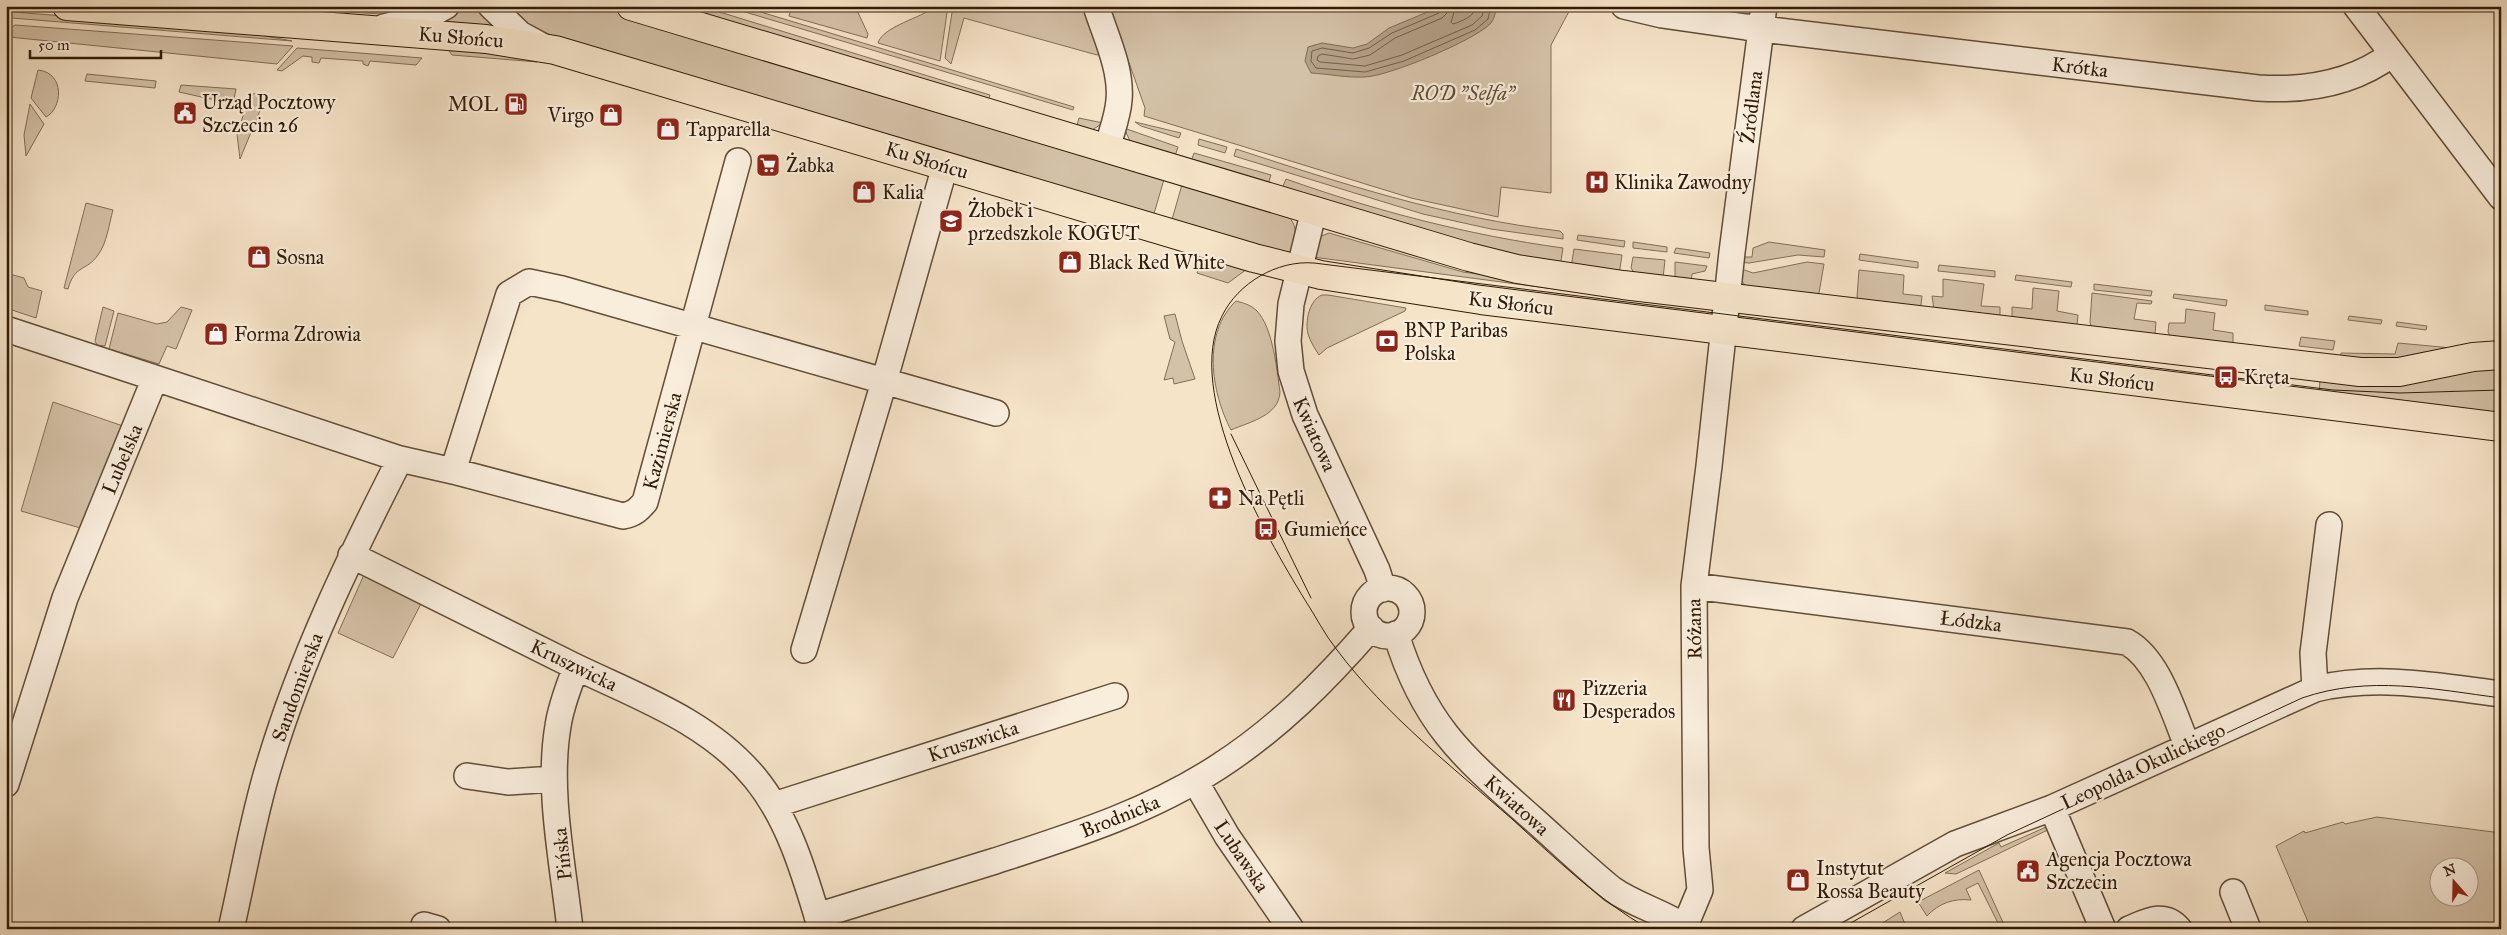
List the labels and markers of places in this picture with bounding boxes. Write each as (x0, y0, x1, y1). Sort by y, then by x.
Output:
place label: Urząd Pocztowy Szczecin 26 (202, 90, 336, 137)
fuel station icon: MOL (503, 91, 529, 117)
place label: MOL (448, 92, 498, 116)
public building icon: Urząd Pocztowy Szczecin 26 (172, 100, 198, 126)
shop icon: Virgo (598, 102, 624, 128)
place label: Virgo (547, 103, 594, 128)
shop icon: Tapparella (655, 116, 681, 142)
place label: Tapparella (686, 117, 771, 141)
supermarket icon: Żabka (755, 152, 781, 178)
place label: Żabka (786, 152, 835, 177)
hospital icon: Klinika Zawodny (1584, 169, 1610, 195)
place label: Klinika Zawodny (1614, 170, 1752, 194)
shop icon: Kalia (851, 179, 877, 205)
place label: Kalia (882, 180, 925, 204)
place label: Żłobek i przedszkole KOGUT (967, 197, 1140, 245)
school or university icon: Żłobek i przedszkole KOGUT (938, 208, 964, 234)
shop icon: Sosna (246, 244, 272, 270)
place label: Sosna (276, 245, 325, 269)
shop icon: Black Red White (1057, 249, 1083, 275)
place label: Black Red White (1088, 250, 1225, 274)
place label: BNP Paribas Polska (1404, 318, 1508, 365)
shop icon: Forma Zdrowia (203, 321, 229, 347)
place label: Forma Zdrowia (234, 322, 362, 346)
bank icon: BNP Paribas Polska (1374, 328, 1400, 354)
bus stop icon: Kręta (2213, 364, 2239, 390)
place label: Kręta (2244, 365, 2290, 389)
pharmacy icon: Na Pętli (1207, 485, 1233, 511)
place label: Na Pętli (1238, 486, 1305, 510)
bus stop icon: Gumieńce (1253, 516, 1279, 542)
place label: Gumieńce (1284, 517, 1367, 541)
place label: Pizzeria Desperados (1582, 676, 1675, 723)
restaurant icon: Pizzeria Desperados (1551, 687, 1577, 713)
place label: Agencja Pocztowa Szczecin (2045, 847, 2192, 894)
place label: Instytut Rossa Beauty (1816, 856, 1925, 903)
public building icon: Agencja Pocztowa Szczecin (2015, 858, 2041, 884)
shop icon: Instytut Rossa Beauty (1785, 867, 1811, 893)

